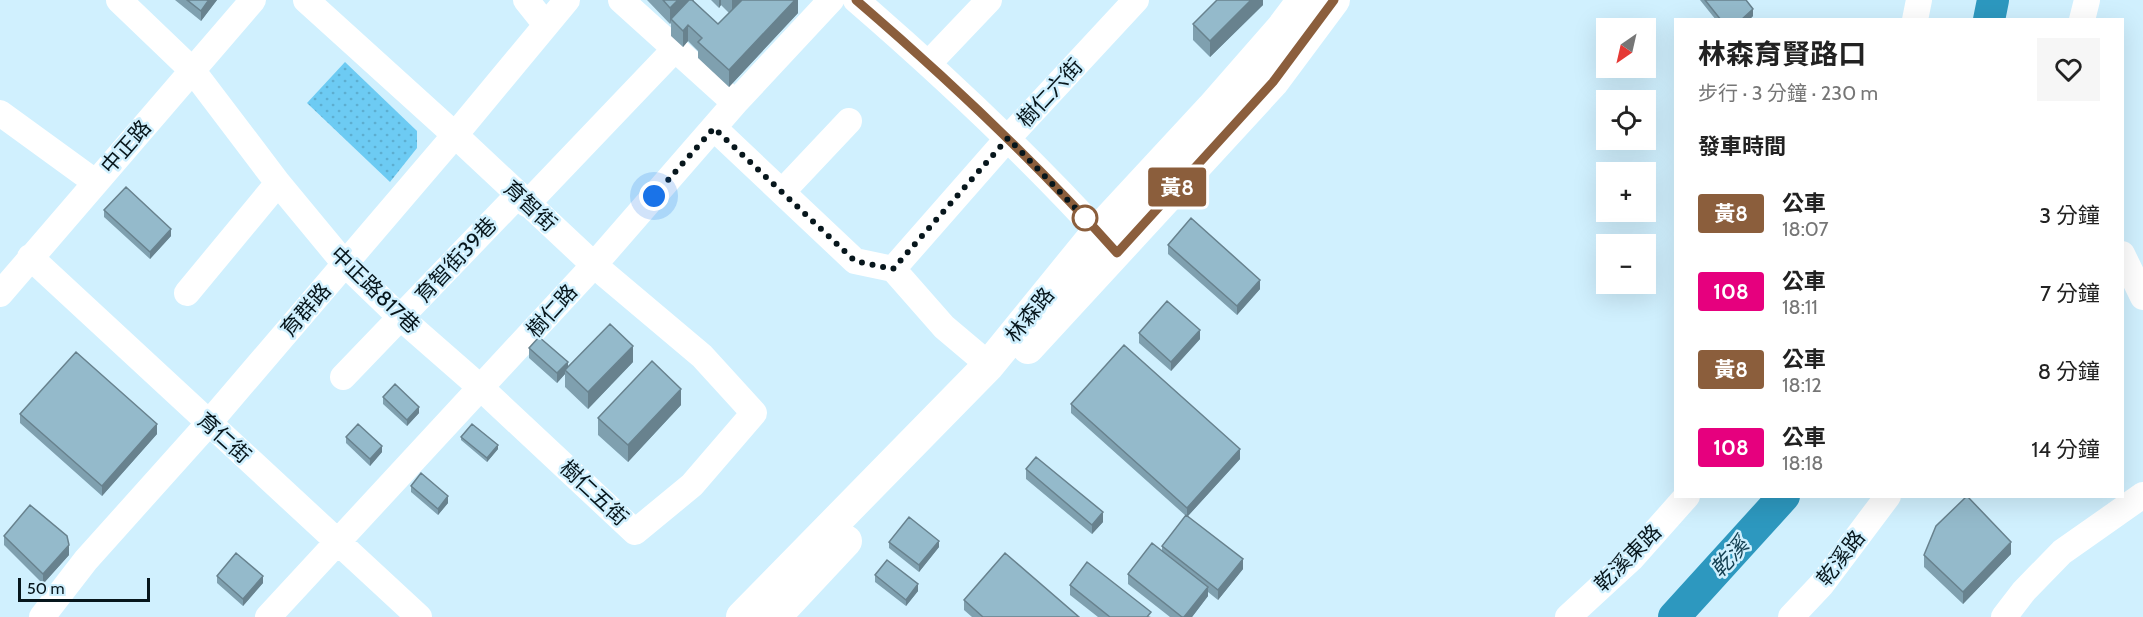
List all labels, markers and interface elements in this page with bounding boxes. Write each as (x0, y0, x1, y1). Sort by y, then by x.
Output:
north arrow (1596, 18, 1656, 78)
map controls (1596, 18, 1656, 294)
text: 林森育賢路口 (1698, 37, 1866, 71)
button: heart (2037, 38, 2100, 101)
street label: 樹仁六街 (1012, 53, 1087, 132)
text: 步行 · 3 分鐘 · 230 m (1698, 81, 1878, 105)
button: locate (1596, 90, 1656, 150)
street label: 中正路 (96, 115, 156, 179)
text: 發車時間 (1698, 133, 1786, 160)
button: + (1596, 162, 1656, 222)
line badge: 黃8 (1150, 168, 1204, 207)
street label: 育智街 (499, 175, 562, 236)
text: 黃8 (1160, 175, 1194, 200)
your location (639, 181, 669, 211)
text: 公車 (1782, 190, 1826, 217)
text: 黃8 (1714, 201, 1748, 226)
text: 3 分鐘 (2039, 202, 2100, 229)
unlabelled marker (1072, 205, 1098, 231)
street label: 育智街39巷 (410, 212, 501, 307)
text: 18:07 (1782, 217, 1829, 241)
button: − (1596, 234, 1656, 294)
street label: 中正路817巷 (326, 241, 425, 338)
text: 公車 (1782, 268, 1826, 295)
street label: 育群路 (276, 278, 336, 342)
street label: 樹仁路 (521, 279, 582, 342)
text: 108 (1713, 279, 1749, 304)
text: 7 分鐘 (2040, 280, 2100, 307)
street label: 林森路 (1000, 282, 1059, 347)
text: 18:11 (1782, 295, 1818, 319)
text: 公車 (1782, 346, 1826, 373)
text: 黃8 (1714, 357, 1748, 382)
text: 8 分鐘 (2038, 358, 2100, 385)
text: 18:12 (1782, 373, 1822, 397)
street label: 育仁街 (193, 407, 256, 468)
text: 公車 (1782, 424, 1826, 451)
text: 108 (1713, 435, 1749, 460)
text: 14 分鐘 (2031, 436, 2100, 463)
text: 18:18 (1782, 451, 1823, 475)
street label: 樹仁五街 (555, 455, 634, 530)
street label: 乾溪東路 (1589, 519, 1666, 596)
street label: 乾溪路 (1811, 525, 1870, 590)
water label: 乾溪 (1705, 530, 1756, 583)
scale bar (18, 575, 150, 602)
text: 50 m (27, 579, 64, 598)

